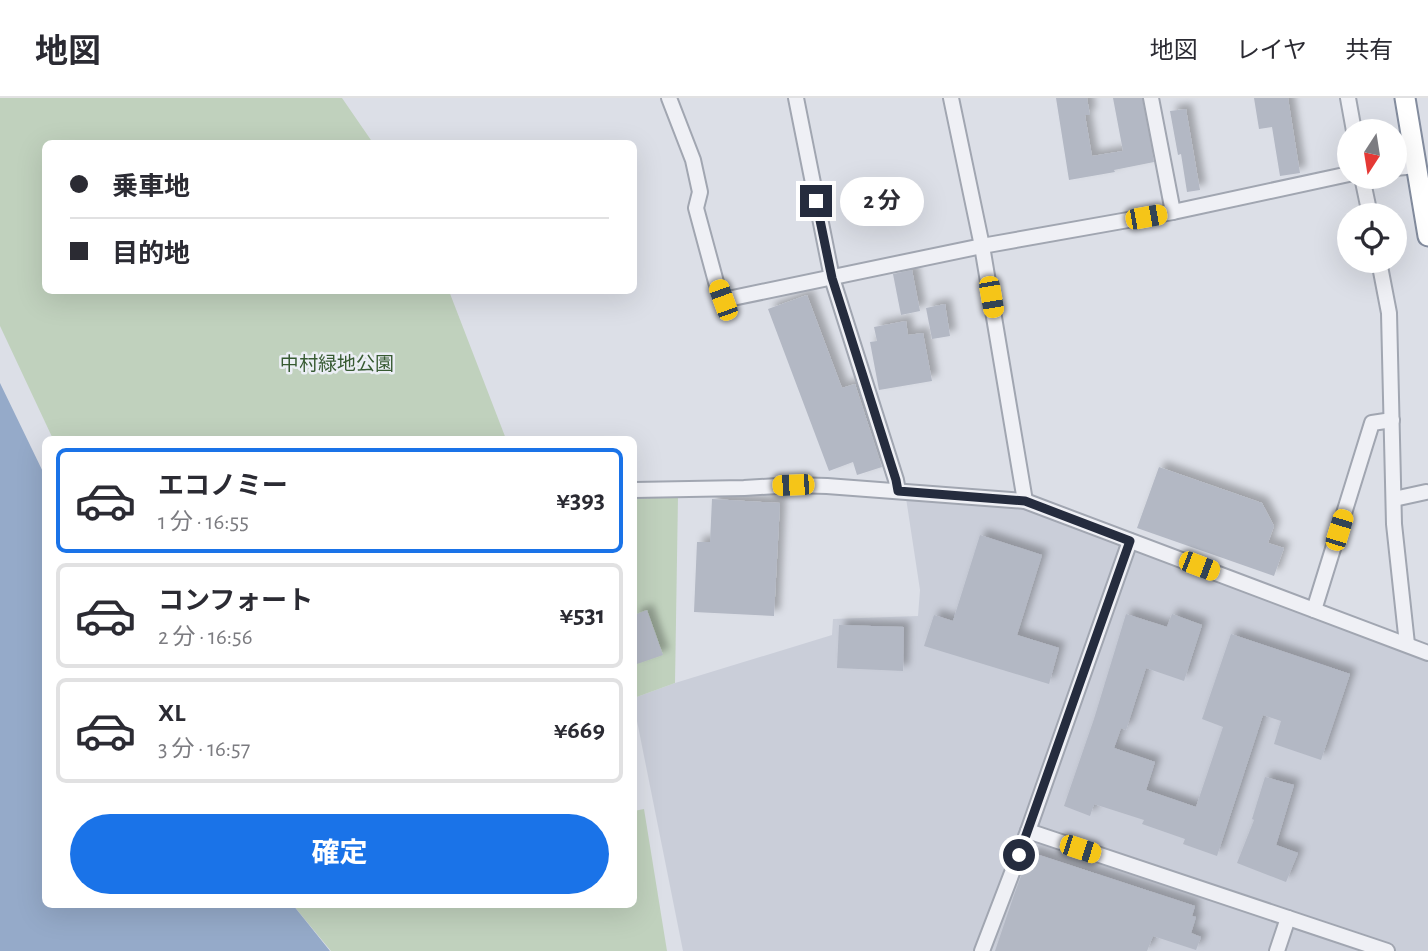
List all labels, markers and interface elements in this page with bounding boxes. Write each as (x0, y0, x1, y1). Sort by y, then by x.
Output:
text: 地図 (35, 36, 101, 69)
text: 地図 (1150, 39, 1198, 63)
text: レイヤ (1236, 39, 1307, 63)
text: 共有 (1345, 39, 1393, 63)
north arrow (1337, 119, 1407, 189)
map controls (1337, 119, 1407, 273)
text: 乗車地 (112, 174, 190, 200)
callout: 2 分 (840, 176, 924, 226)
route end (800, 185, 832, 217)
text: 2 分 (863, 190, 901, 213)
car (1124, 203, 1169, 231)
button: locate (1337, 203, 1407, 273)
text: 目的地 (112, 241, 190, 267)
car (978, 274, 1005, 320)
car (706, 277, 741, 323)
park label: 中村緑地公園 (280, 354, 394, 374)
icon: car (74, 469, 137, 532)
text: エコノミー (158, 473, 288, 499)
car (772, 474, 815, 496)
text: ¥393 (556, 487, 605, 513)
car (1323, 507, 1356, 553)
text: 1 分 · 16:55 (158, 511, 249, 534)
car (1176, 549, 1223, 583)
icon: car (74, 584, 137, 647)
text: コンフォート (158, 588, 313, 614)
text: ¥531 (560, 602, 605, 628)
text: 2 分 · 16:56 (158, 626, 253, 649)
icon: car (74, 699, 137, 762)
text: XL (158, 700, 185, 726)
text: ¥669 (554, 717, 605, 743)
text: 3 分 · 16:57 (158, 738, 250, 761)
button: 確定 (70, 814, 609, 894)
car (1057, 833, 1104, 865)
route start (1003, 839, 1035, 871)

